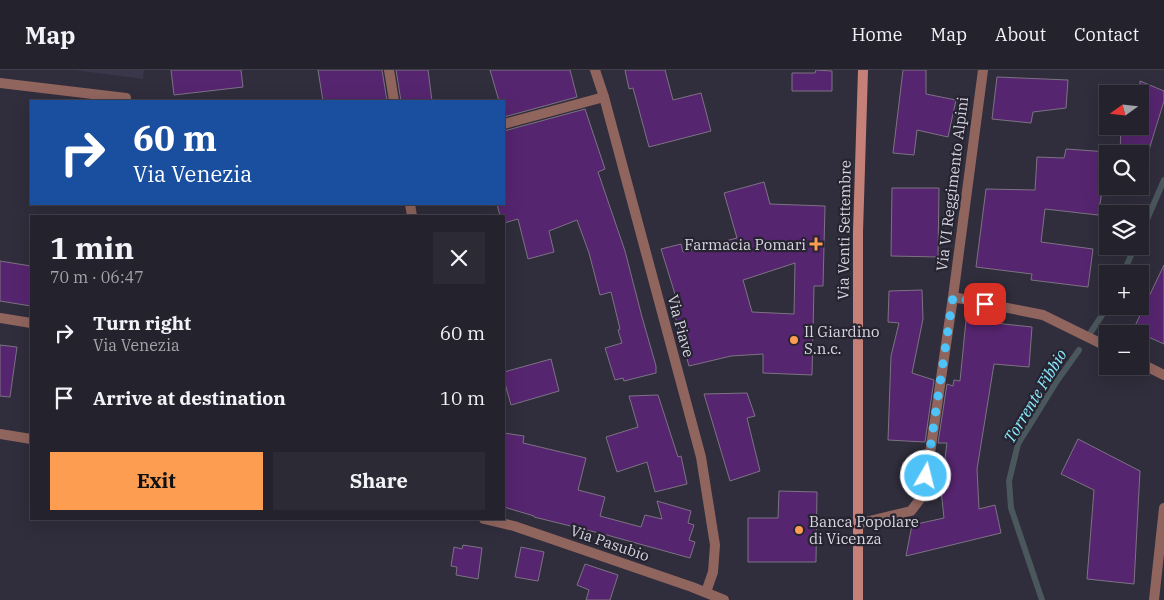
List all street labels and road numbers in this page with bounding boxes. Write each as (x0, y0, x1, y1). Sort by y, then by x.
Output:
street label: Via VI Reggimento Alpini (932, 95, 972, 272)
street label: Via Venti Settembre (833, 160, 855, 300)
street label: Via Piave (664, 293, 698, 359)
street label: Via Pasubio (568, 521, 652, 565)

